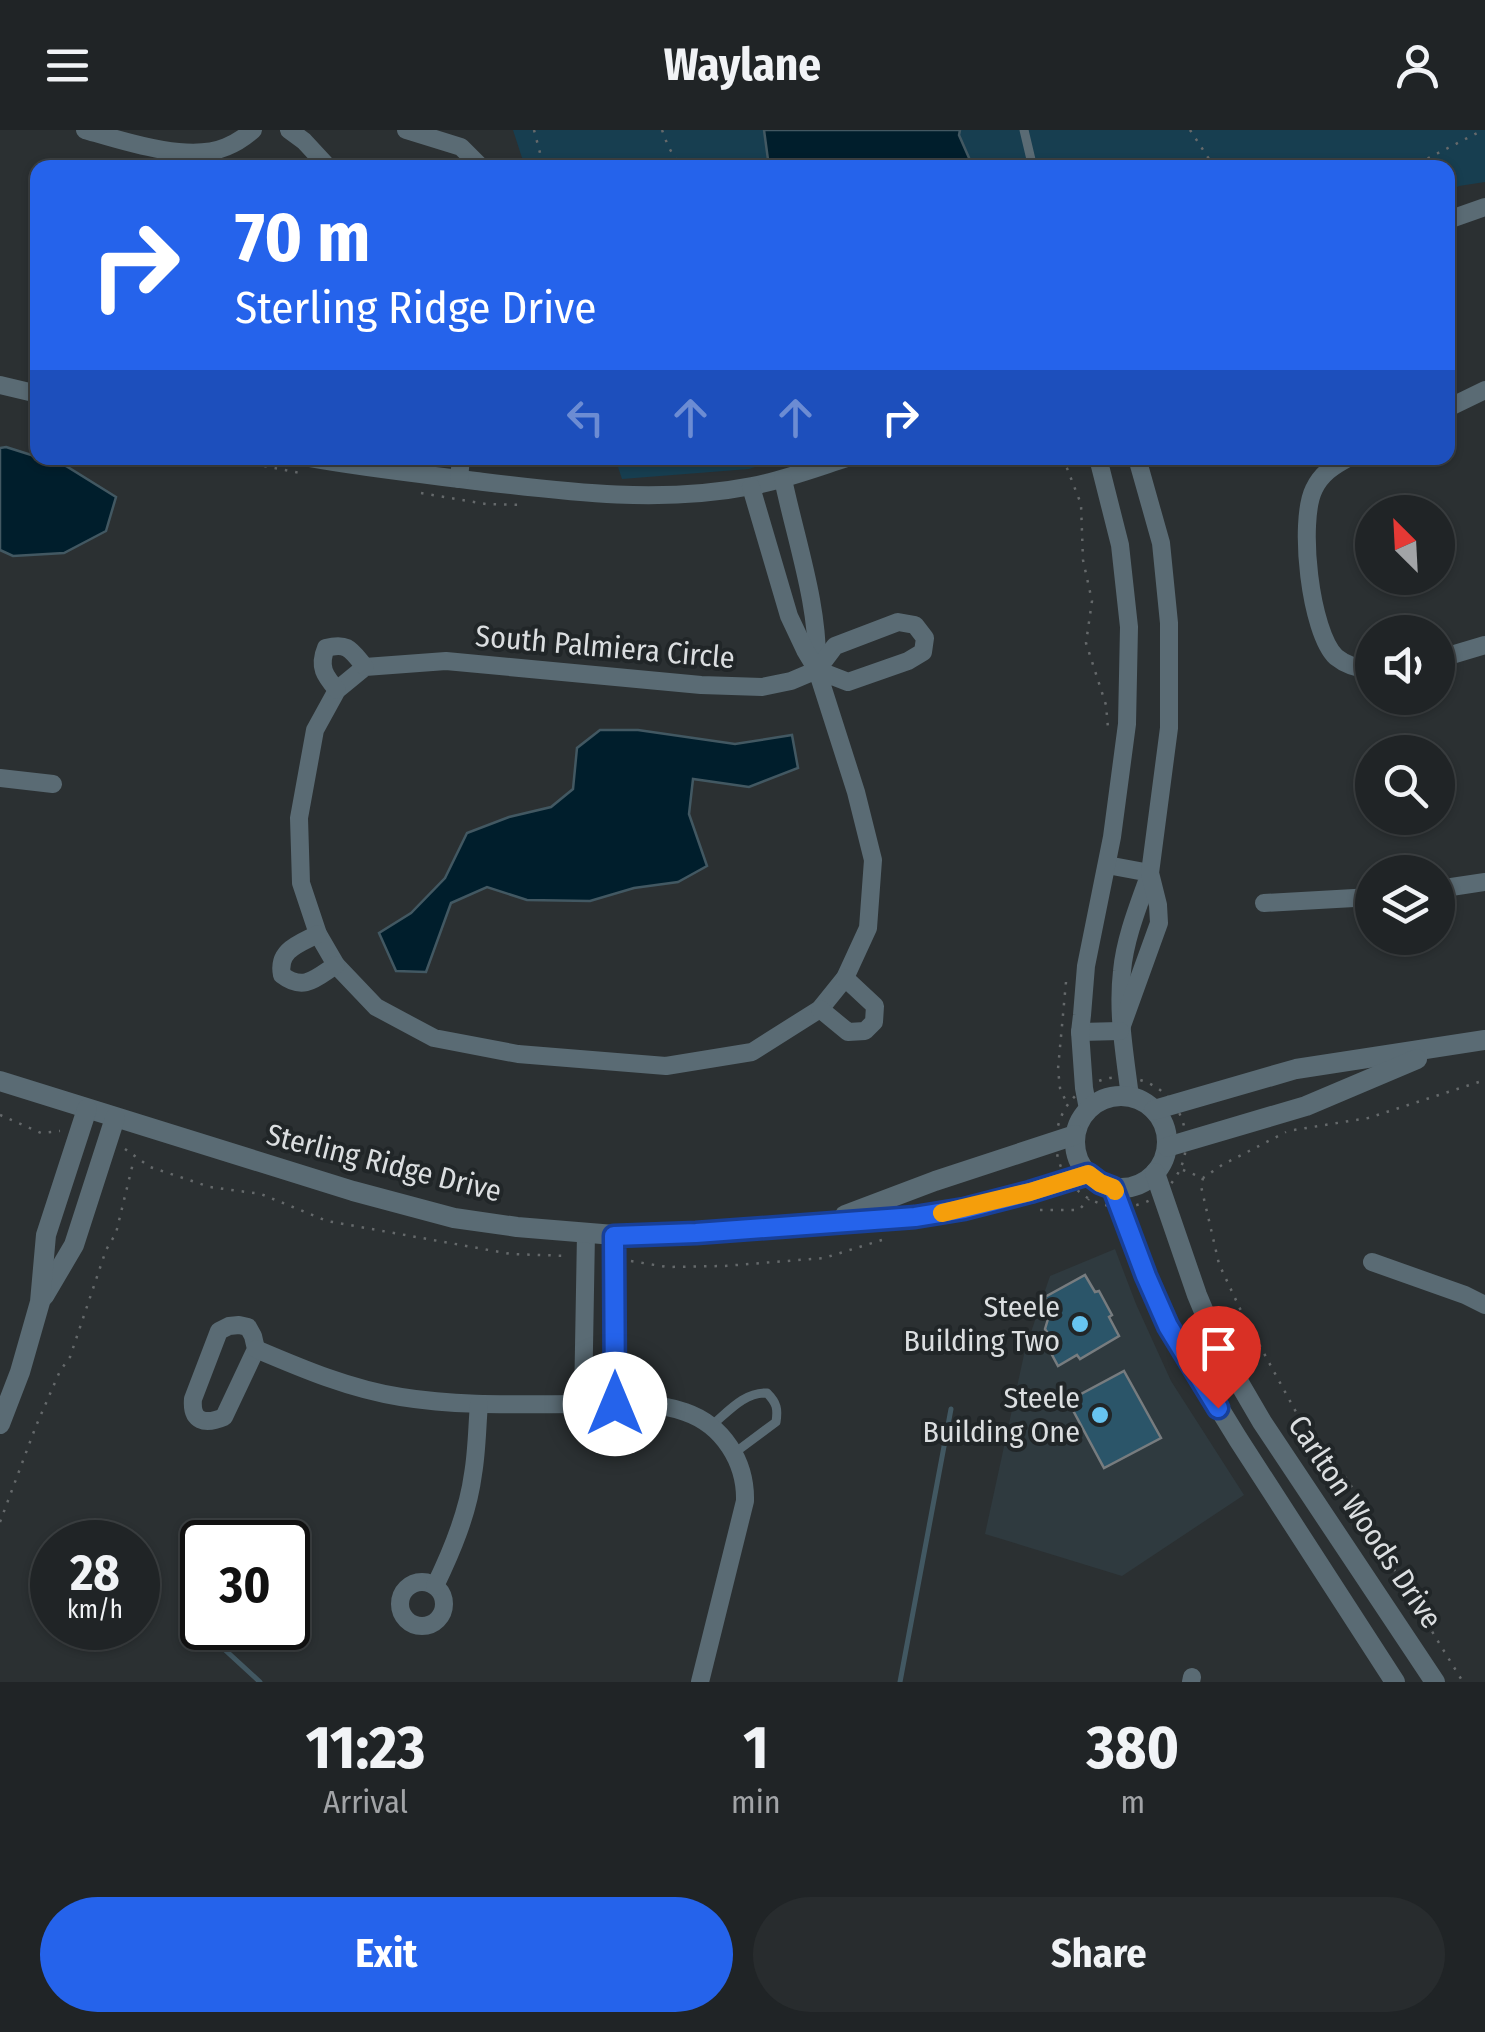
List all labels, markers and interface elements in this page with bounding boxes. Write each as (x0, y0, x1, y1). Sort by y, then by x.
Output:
icon: menu (40, 38, 95, 93)
text: Waylane (664, 38, 821, 92)
icon: person (1390, 38, 1445, 93)
text: 70 m (235, 196, 370, 280)
icon: right (70, 200, 200, 330)
text: Sterling Ridge Drive (235, 281, 596, 335)
icon: left (558, 390, 613, 445)
icon: ahead (663, 390, 718, 445)
icon: ahead (768, 390, 823, 445)
icon: right (873, 390, 928, 445)
north arrow (1355, 495, 1455, 595)
map controls (1355, 495, 1455, 955)
button: sound (1355, 615, 1455, 715)
street label: South Palmiera Circle (474, 618, 736, 676)
button: search (1355, 735, 1455, 835)
button: layers (1355, 855, 1455, 955)
street label: Sterling Ridge Drive (263, 1116, 505, 1210)
place label: Steele Building Two (904, 1289, 1060, 1359)
pin (1176, 1306, 1261, 1409)
marker: Steele Building Two (1069, 1313, 1091, 1335)
icon: arrive (1191, 1321, 1246, 1376)
position arrow (563, 1352, 667, 1456)
place label: Steele Building One (923, 1380, 1080, 1450)
marker: Steele Building One (1089, 1404, 1111, 1426)
street label: Carlton Woods Drive (1280, 1409, 1450, 1635)
speed limit sign: 30 (180, 1520, 310, 1650)
text: 28 (70, 1543, 120, 1603)
text: km/h (67, 1595, 123, 1625)
text: 11:23 (306, 1712, 425, 1784)
text: 1 (743, 1712, 769, 1784)
text: 380 (1086, 1712, 1179, 1784)
text: Arrival (323, 1783, 408, 1821)
text: min (731, 1783, 781, 1821)
text: m (1121, 1783, 1145, 1821)
button: Exit (40, 1897, 733, 2012)
button: Share (753, 1897, 1445, 2012)

